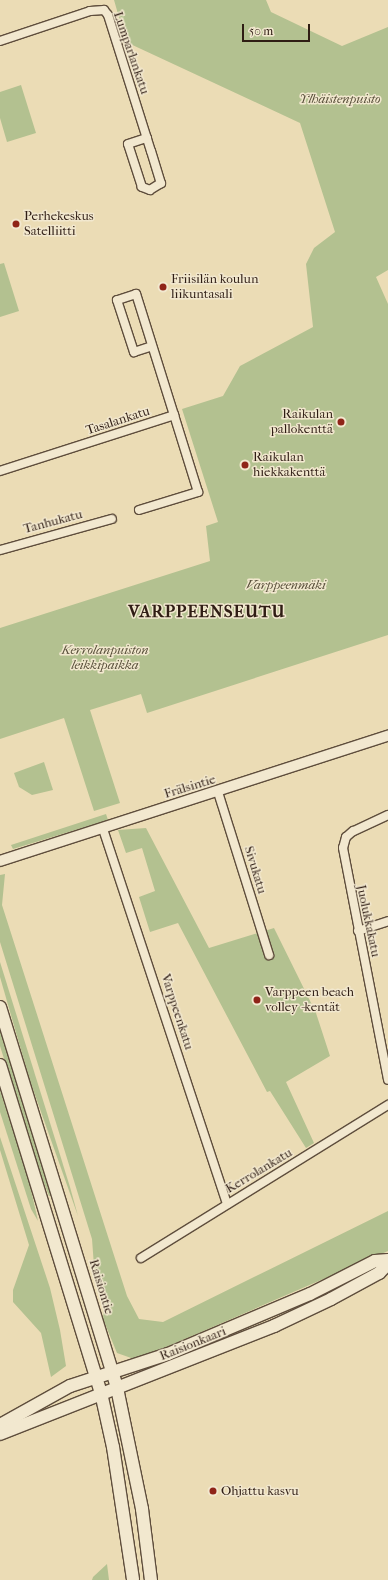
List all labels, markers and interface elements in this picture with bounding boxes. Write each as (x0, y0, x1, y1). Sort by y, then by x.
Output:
street label: Lumparlankatu (110, 10, 152, 96)
scale bar (244, 16, 312, 42)
text: 50 m (249, 24, 273, 38)
park label: Ylhäistenpuisto (299, 91, 381, 107)
place label: Perhekeskus Satelliitti (24, 209, 94, 240)
marker: Perhekeskus Satelliitti (11, 219, 21, 229)
place label: Friisilän koulun liikuntasali (171, 272, 258, 303)
marker: Friisilän koulun liikuntasali (158, 282, 168, 292)
street label: Tasalankatu (84, 403, 152, 439)
place label: Raikulan pallokenttä (271, 407, 333, 438)
marker: Raikulan pallokenttä (336, 417, 346, 427)
place label: Raikulan hiekkakenttä (253, 450, 325, 481)
marker: Raikulan hiekkakenttä (240, 460, 250, 470)
street label: Tanhukatu (22, 507, 84, 537)
park label: Varppeenmäki (246, 577, 326, 593)
district label: VARPPEENSEUTU (128, 602, 286, 622)
park label: Kerrolanpuiston leikkipaikka (61, 643, 149, 674)
street label: Frälsintie (162, 772, 218, 802)
street label: Sivukatu (240, 844, 270, 896)
street label: Juolukkakatu (353, 884, 383, 958)
street label: Varppeenkatu (157, 972, 197, 1052)
place label: Varppeen beach volley -kentät (265, 985, 354, 1016)
marker: Varppeen beach volley -kentät (252, 995, 262, 1005)
street label: Kerrolankatu (223, 1145, 295, 1197)
street label: Raisiontie (85, 1258, 117, 1316)
street label: Raisionkaari (158, 1324, 228, 1364)
place label: Ohjattu kasvu (221, 1483, 299, 1499)
marker: Ohjattu kasvu (208, 1486, 218, 1496)

